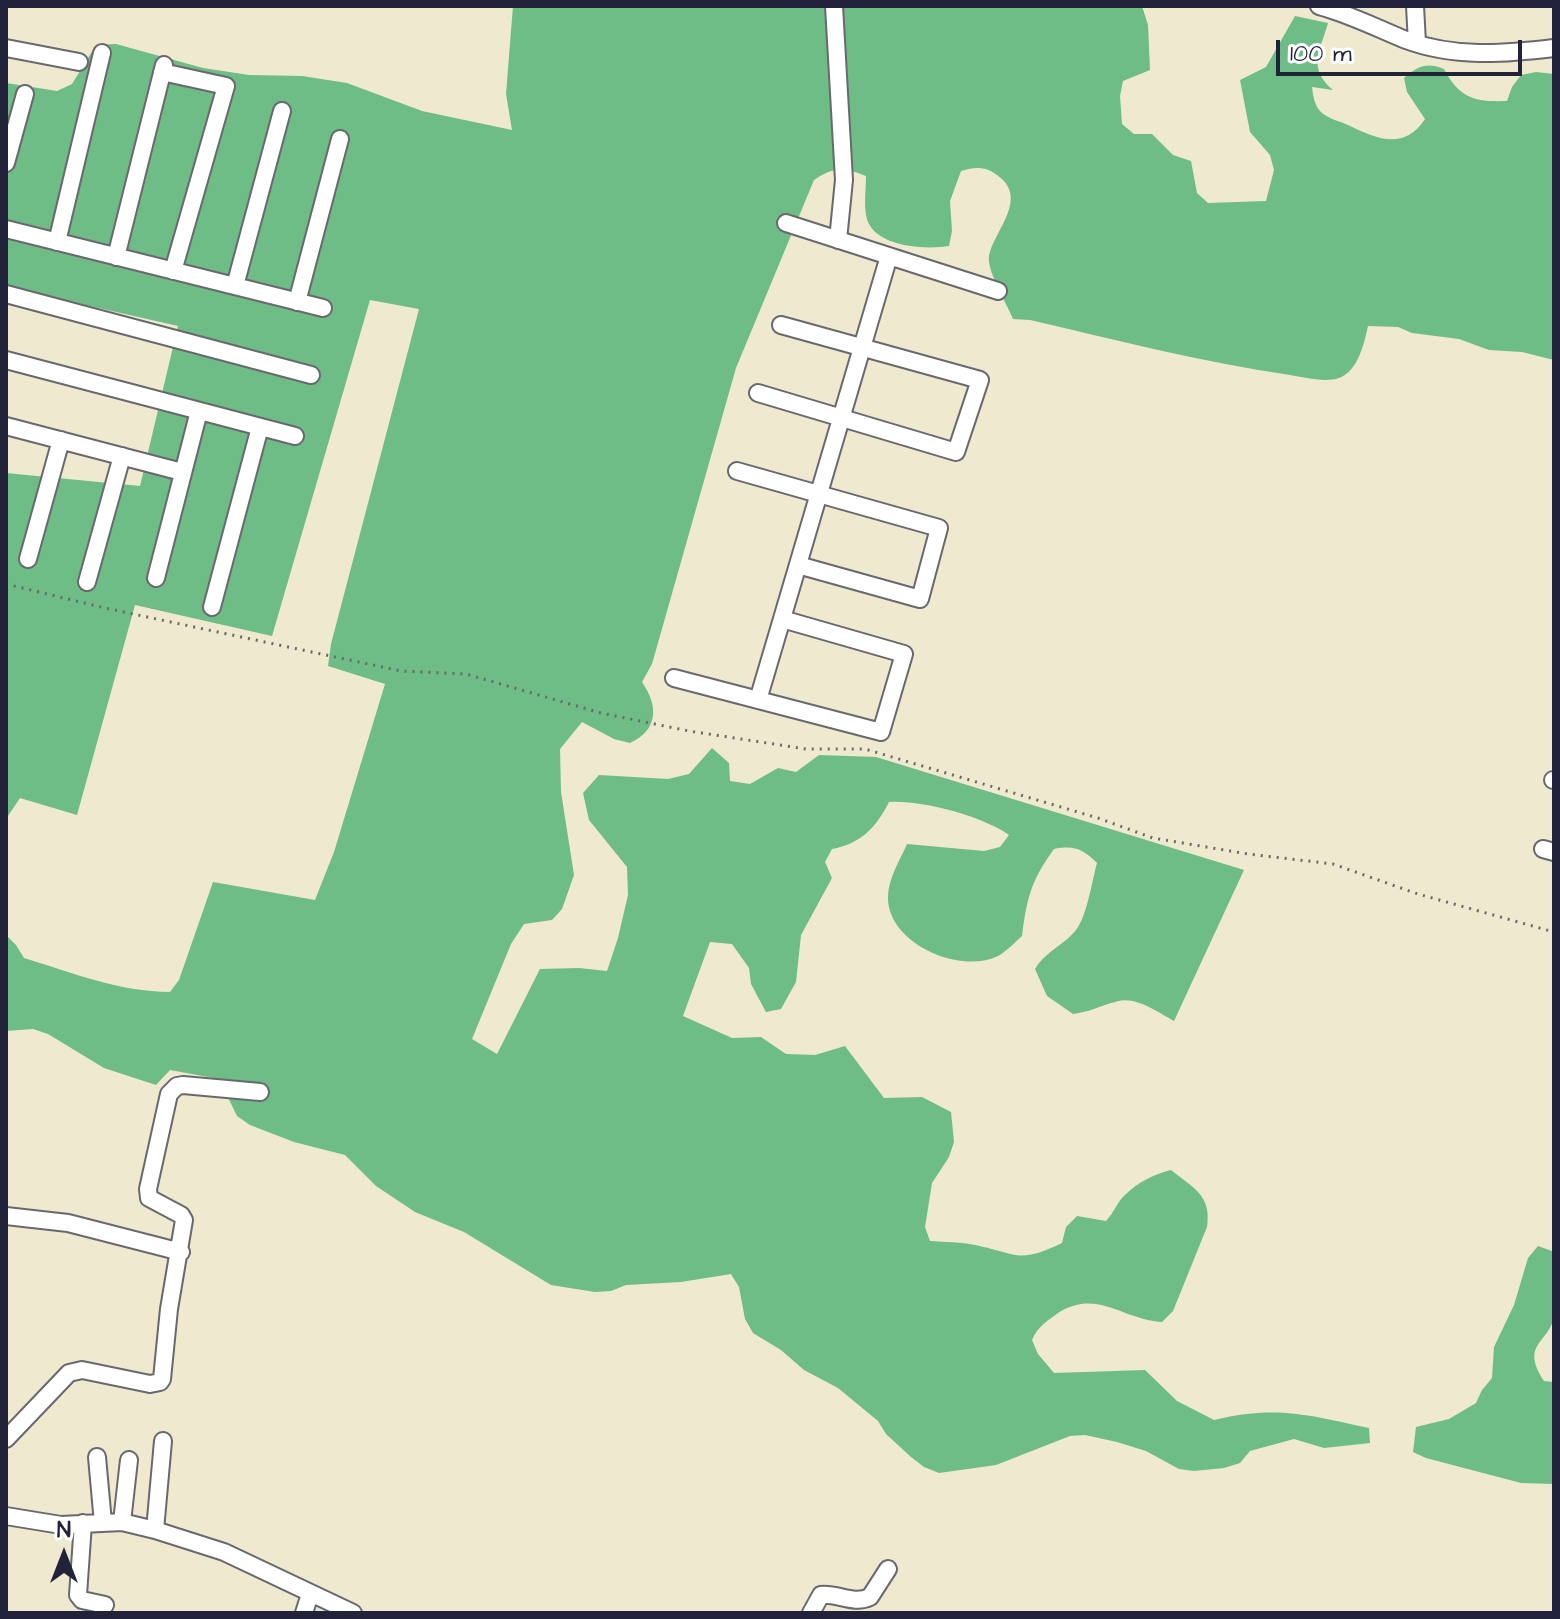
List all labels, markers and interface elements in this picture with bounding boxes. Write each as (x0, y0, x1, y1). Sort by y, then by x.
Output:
scale bar (1280, 24, 1526, 74)
text: 100 m (1290, 37, 1352, 71)
north arrow (24, 1515, 104, 1595)
text: N (57, 1515, 71, 1546)

